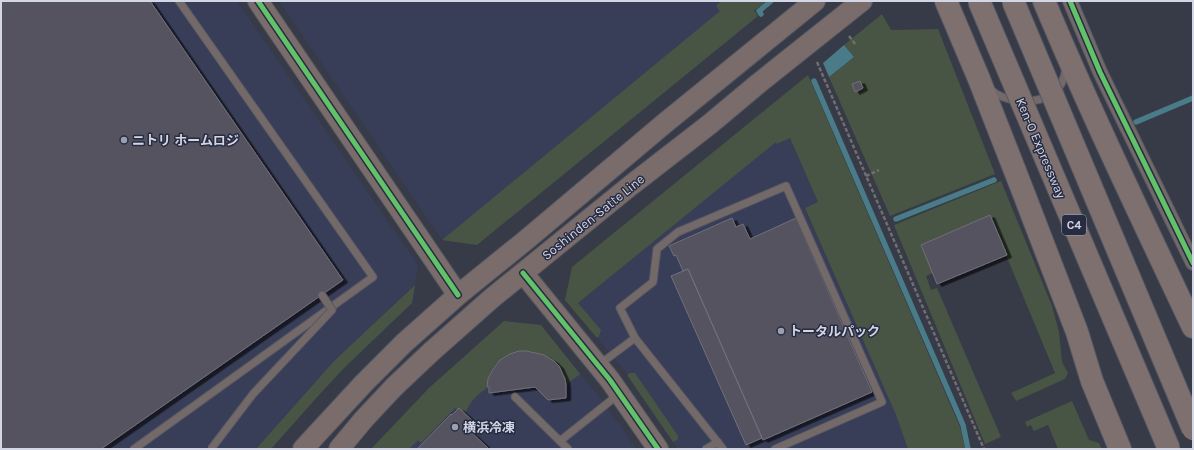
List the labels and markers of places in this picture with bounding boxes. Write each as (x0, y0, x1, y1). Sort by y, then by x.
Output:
place label: ニトリ ホームロジ (132, 133, 239, 148)
marker: ニトリ ホームロジ (119, 135, 129, 145)
place label: トータルパック (789, 324, 880, 339)
marker: トータルパック (776, 326, 786, 336)
place label: 横浜冷凍 (463, 420, 515, 435)
marker: 横浜冷凍 (450, 422, 460, 432)

